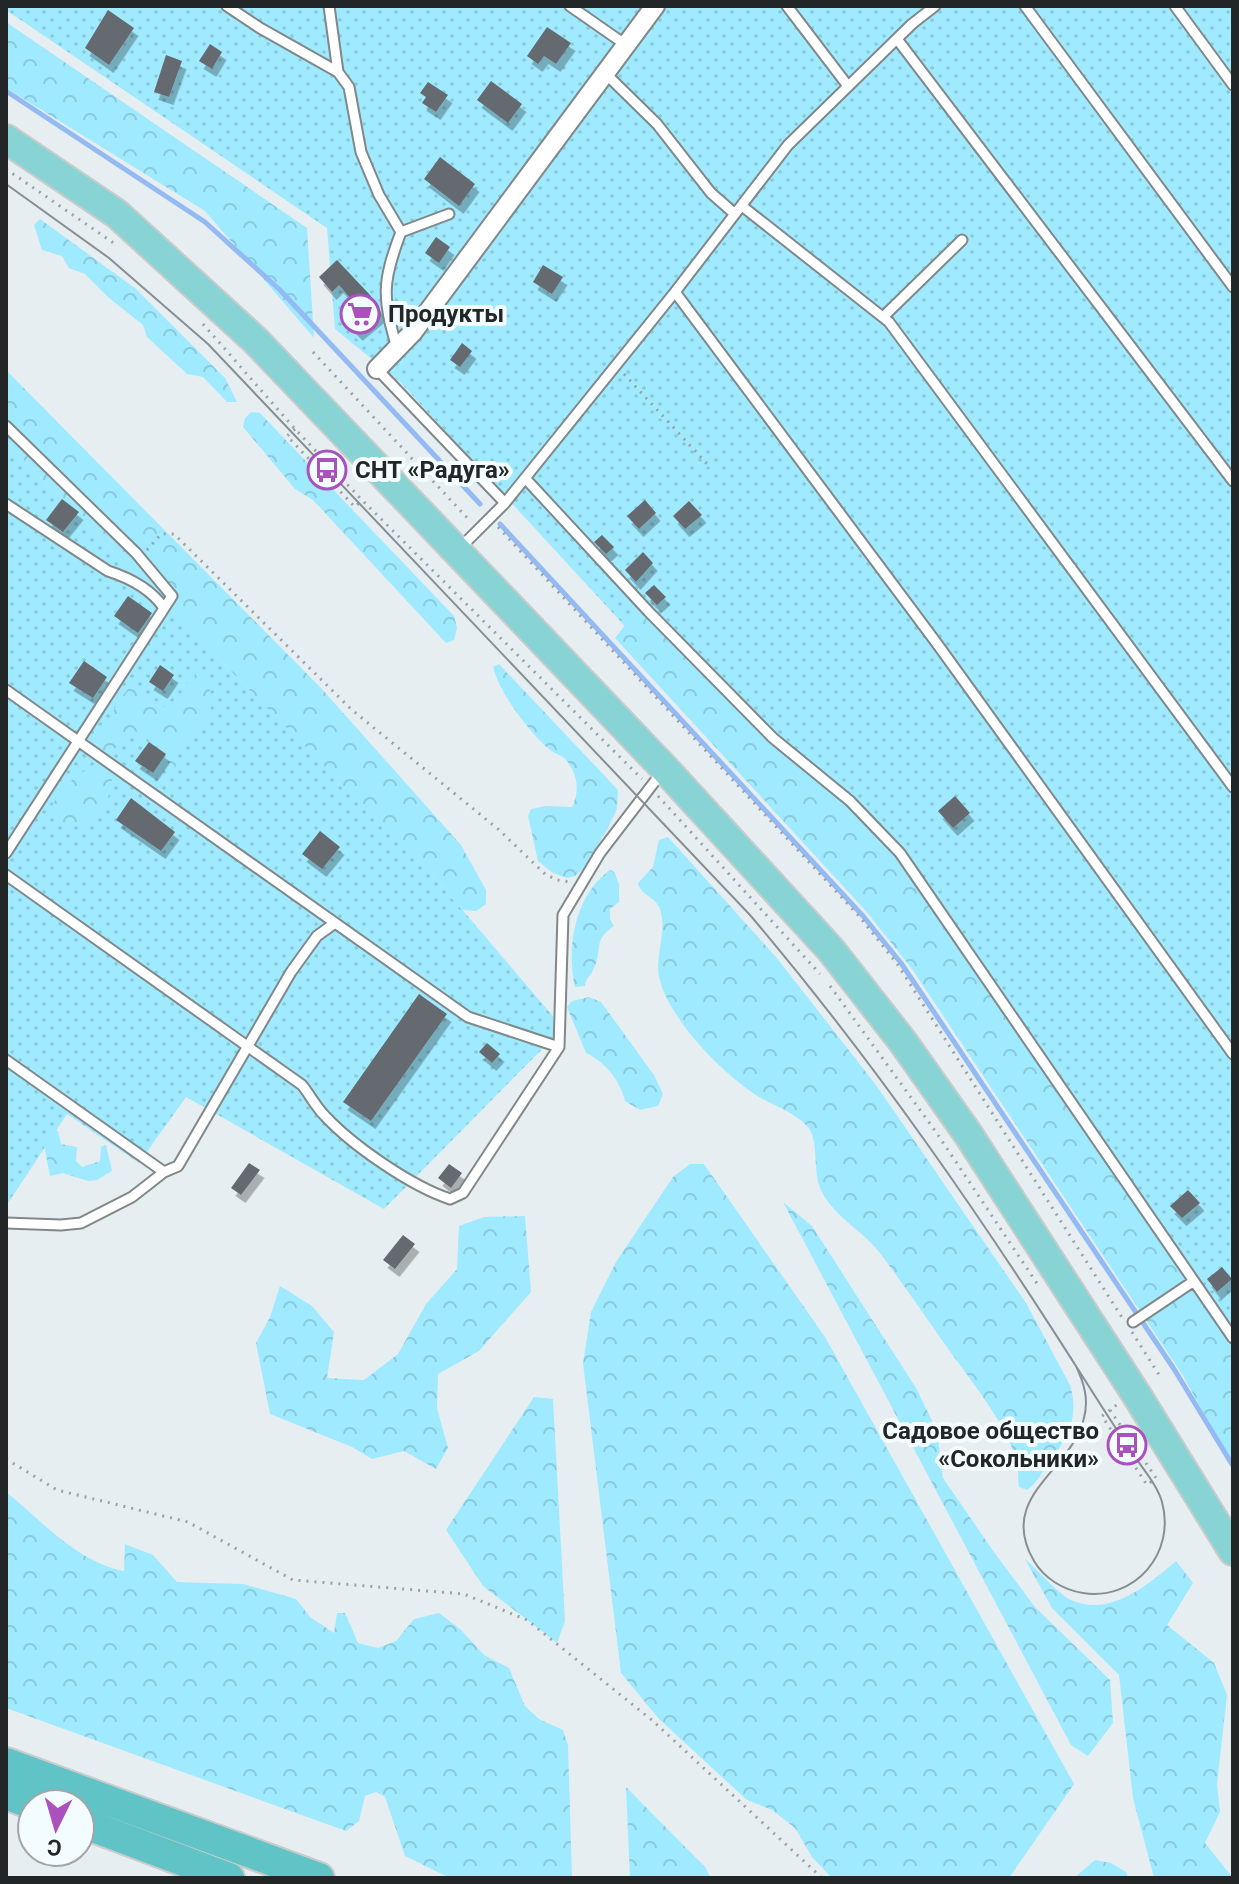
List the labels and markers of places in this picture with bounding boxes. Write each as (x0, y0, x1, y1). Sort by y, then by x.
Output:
supermarket icon: Продукты (339, 293, 381, 335)
place label: Продукты (388, 300, 504, 328)
bus stop icon: СНТ «Радуга» (306, 449, 348, 491)
place label: СНТ «Радуга» (355, 456, 510, 484)
place label: Садовое общество «Сокольники» (882, 1417, 1099, 1473)
bus stop icon: Садовое общество «Сокольники» (1106, 1424, 1148, 1466)

